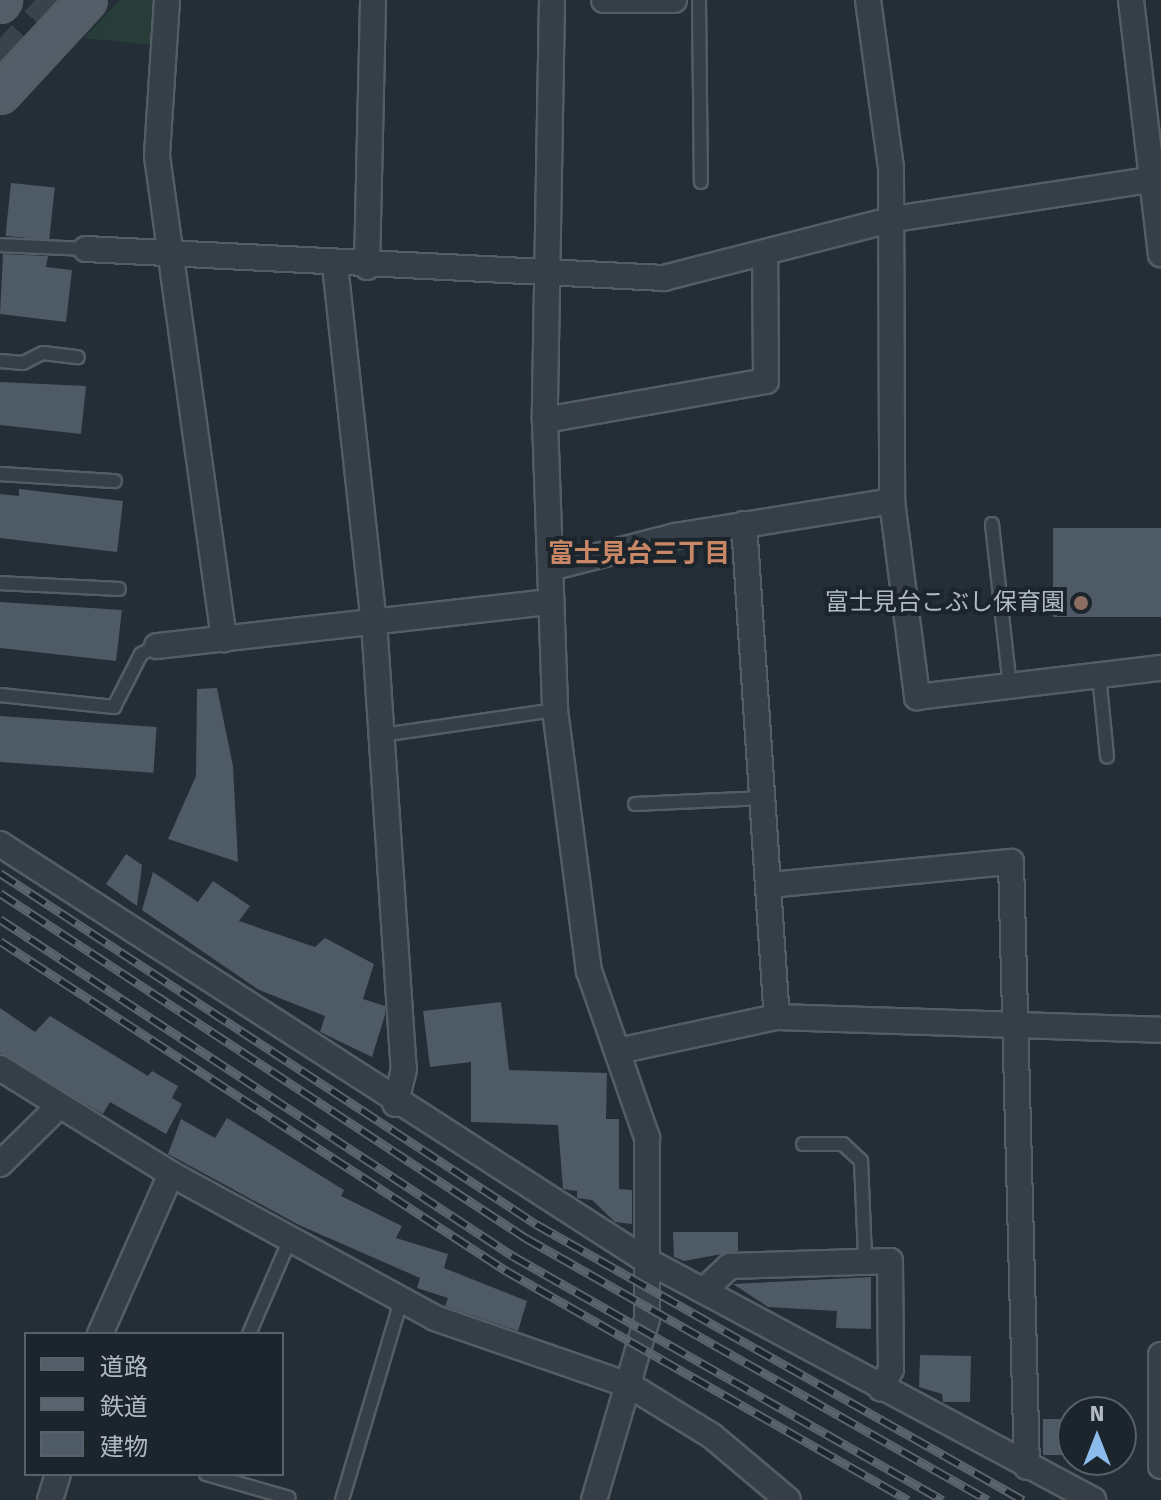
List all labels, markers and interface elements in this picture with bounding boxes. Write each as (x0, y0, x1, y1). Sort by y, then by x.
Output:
district label: 富士見台三丁目 (548, 538, 730, 570)
place label: 富士見台こぶし保育園 (825, 589, 1065, 617)
marker: 富士見台こぶし保育園 (1072, 594, 1090, 612)
legend (24, 1332, 284, 1476)
text: 道路 (100, 1353, 148, 1381)
text: 鉄道 (100, 1393, 148, 1421)
north arrow (1057, 1396, 1137, 1476)
text: N (1090, 1400, 1104, 1427)
text: 建物 (100, 1433, 148, 1461)

